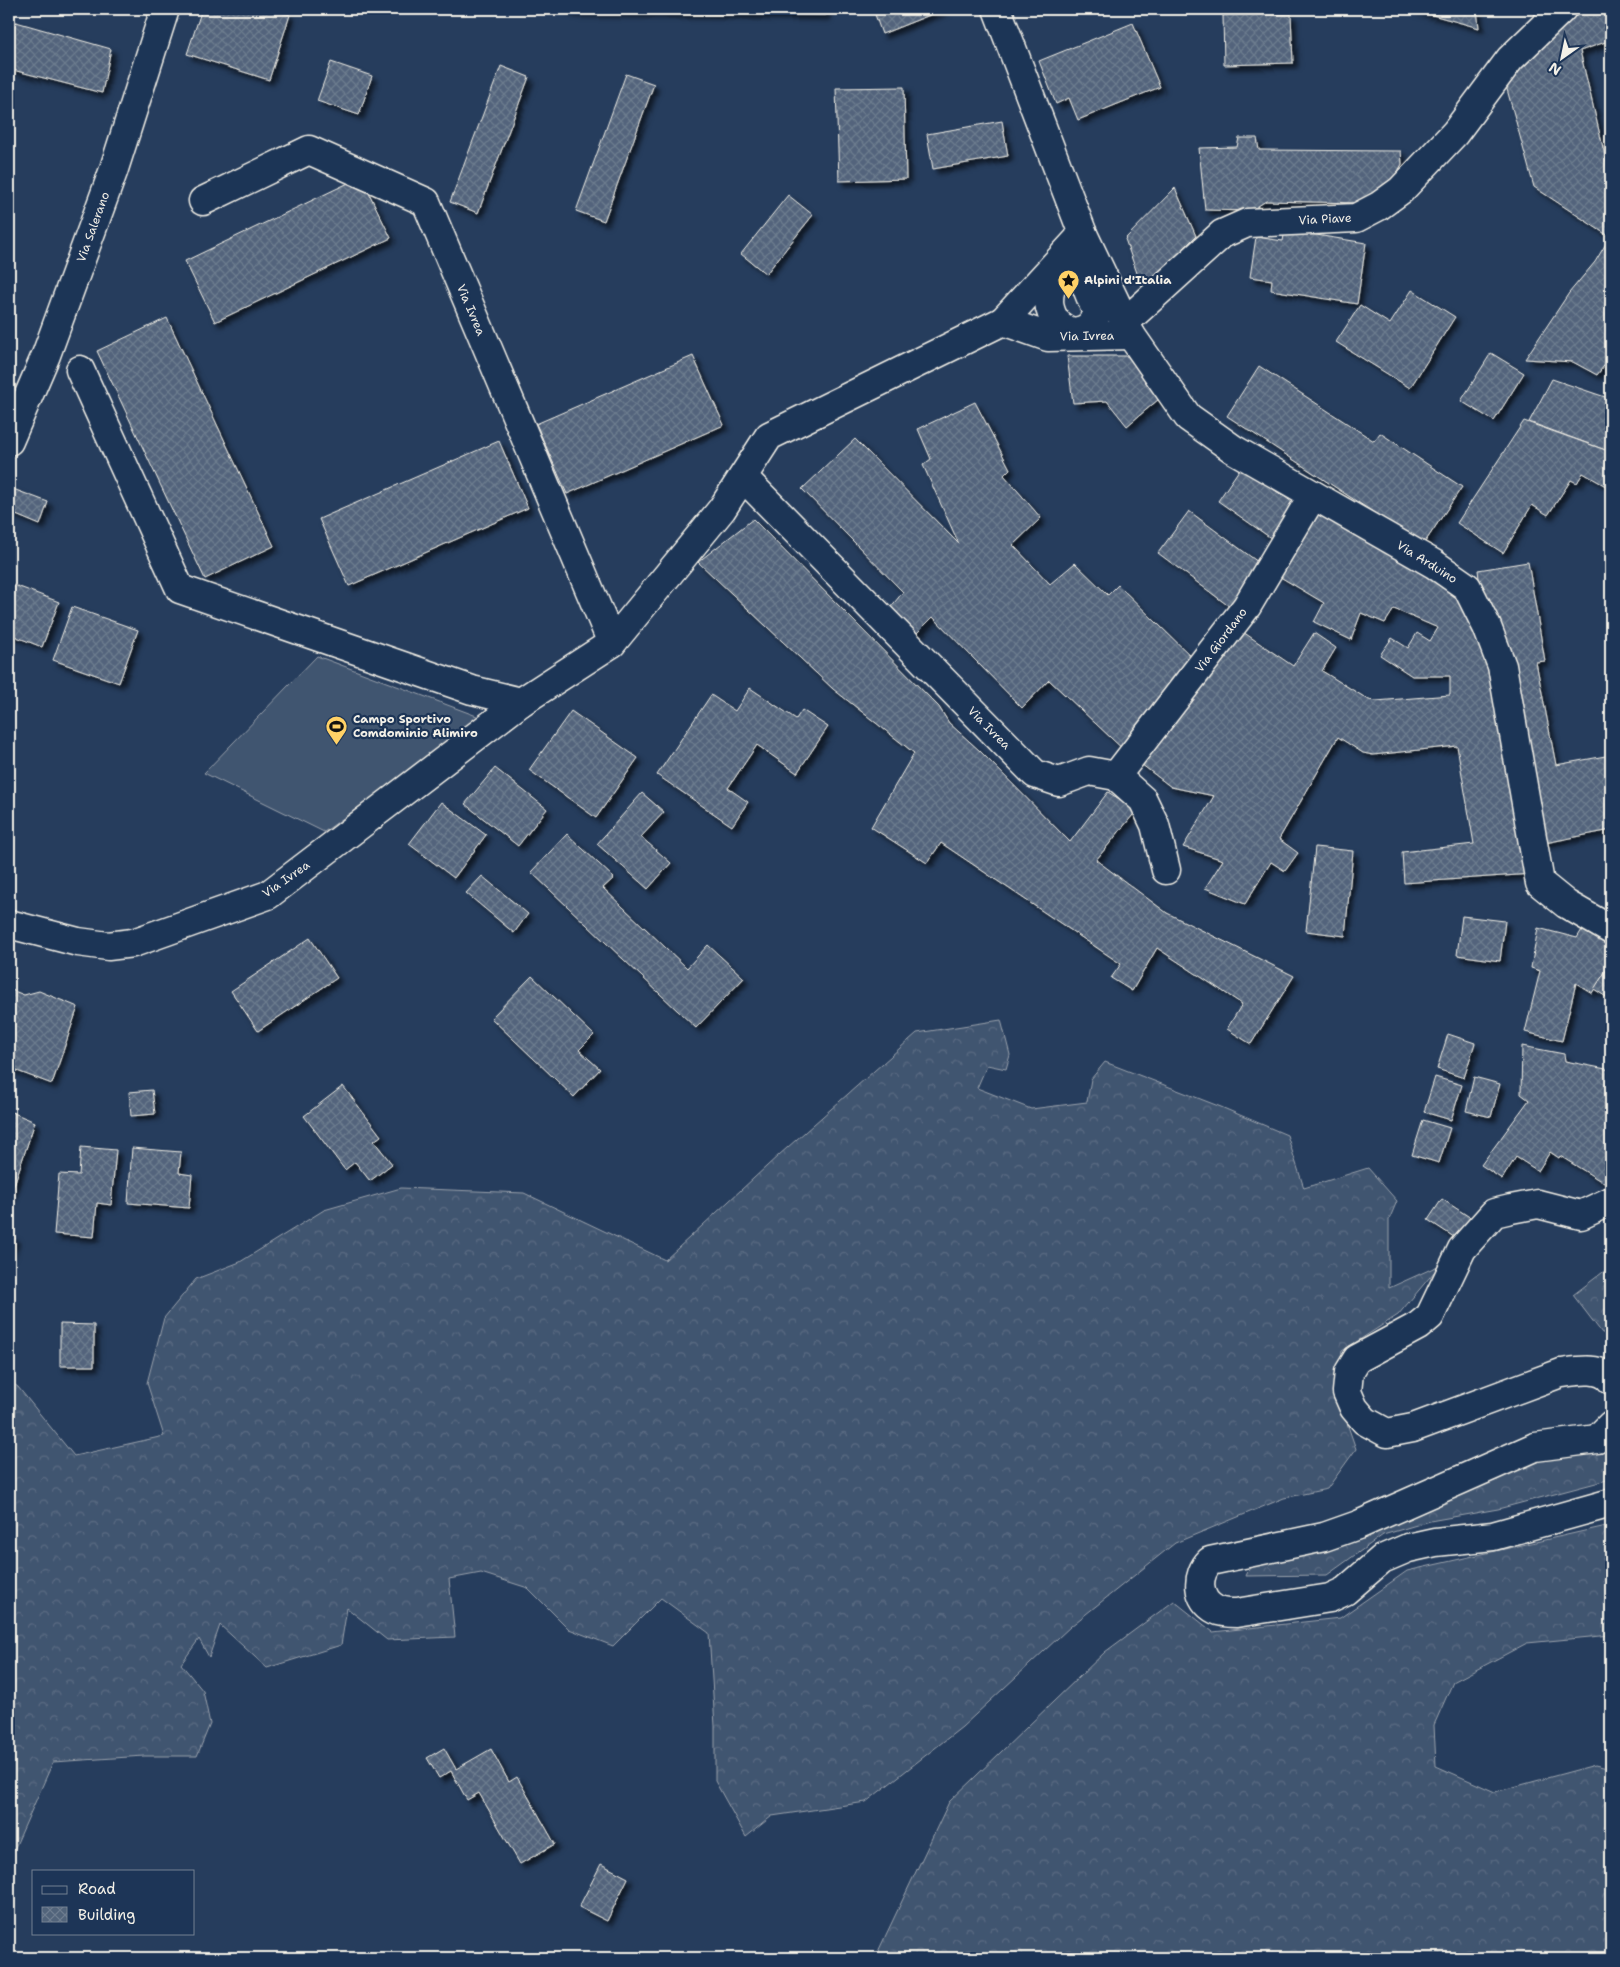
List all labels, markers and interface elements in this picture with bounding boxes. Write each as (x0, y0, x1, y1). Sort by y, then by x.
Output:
north arrow (1538, 32, 1588, 82)
text: N (1545, 58, 1564, 79)
street label: Via Salerano (73, 190, 113, 264)
street label: Via Piave (1298, 210, 1352, 228)
place icon: Alpini d'Italia (1056, 268, 1080, 299)
place label: Alpini d'Italia (1084, 272, 1172, 288)
street label: Via Ivrea (453, 282, 489, 339)
street label: Via Ivrea (1060, 328, 1115, 344)
street label: Via Arduino (1394, 537, 1460, 587)
street label: Via Giordano (1191, 604, 1251, 676)
street label: Via Ivrea (964, 703, 1014, 753)
place label: Campo Sportivo Comdominio Alimiro (353, 711, 478, 741)
sports icon: Campo Sportivo Comdominio Alimiro (325, 714, 349, 745)
street label: Via Ivrea (259, 857, 313, 901)
legend (32, 1870, 195, 1934)
text: Road (78, 1879, 116, 1899)
text: Building (78, 1905, 135, 1925)

